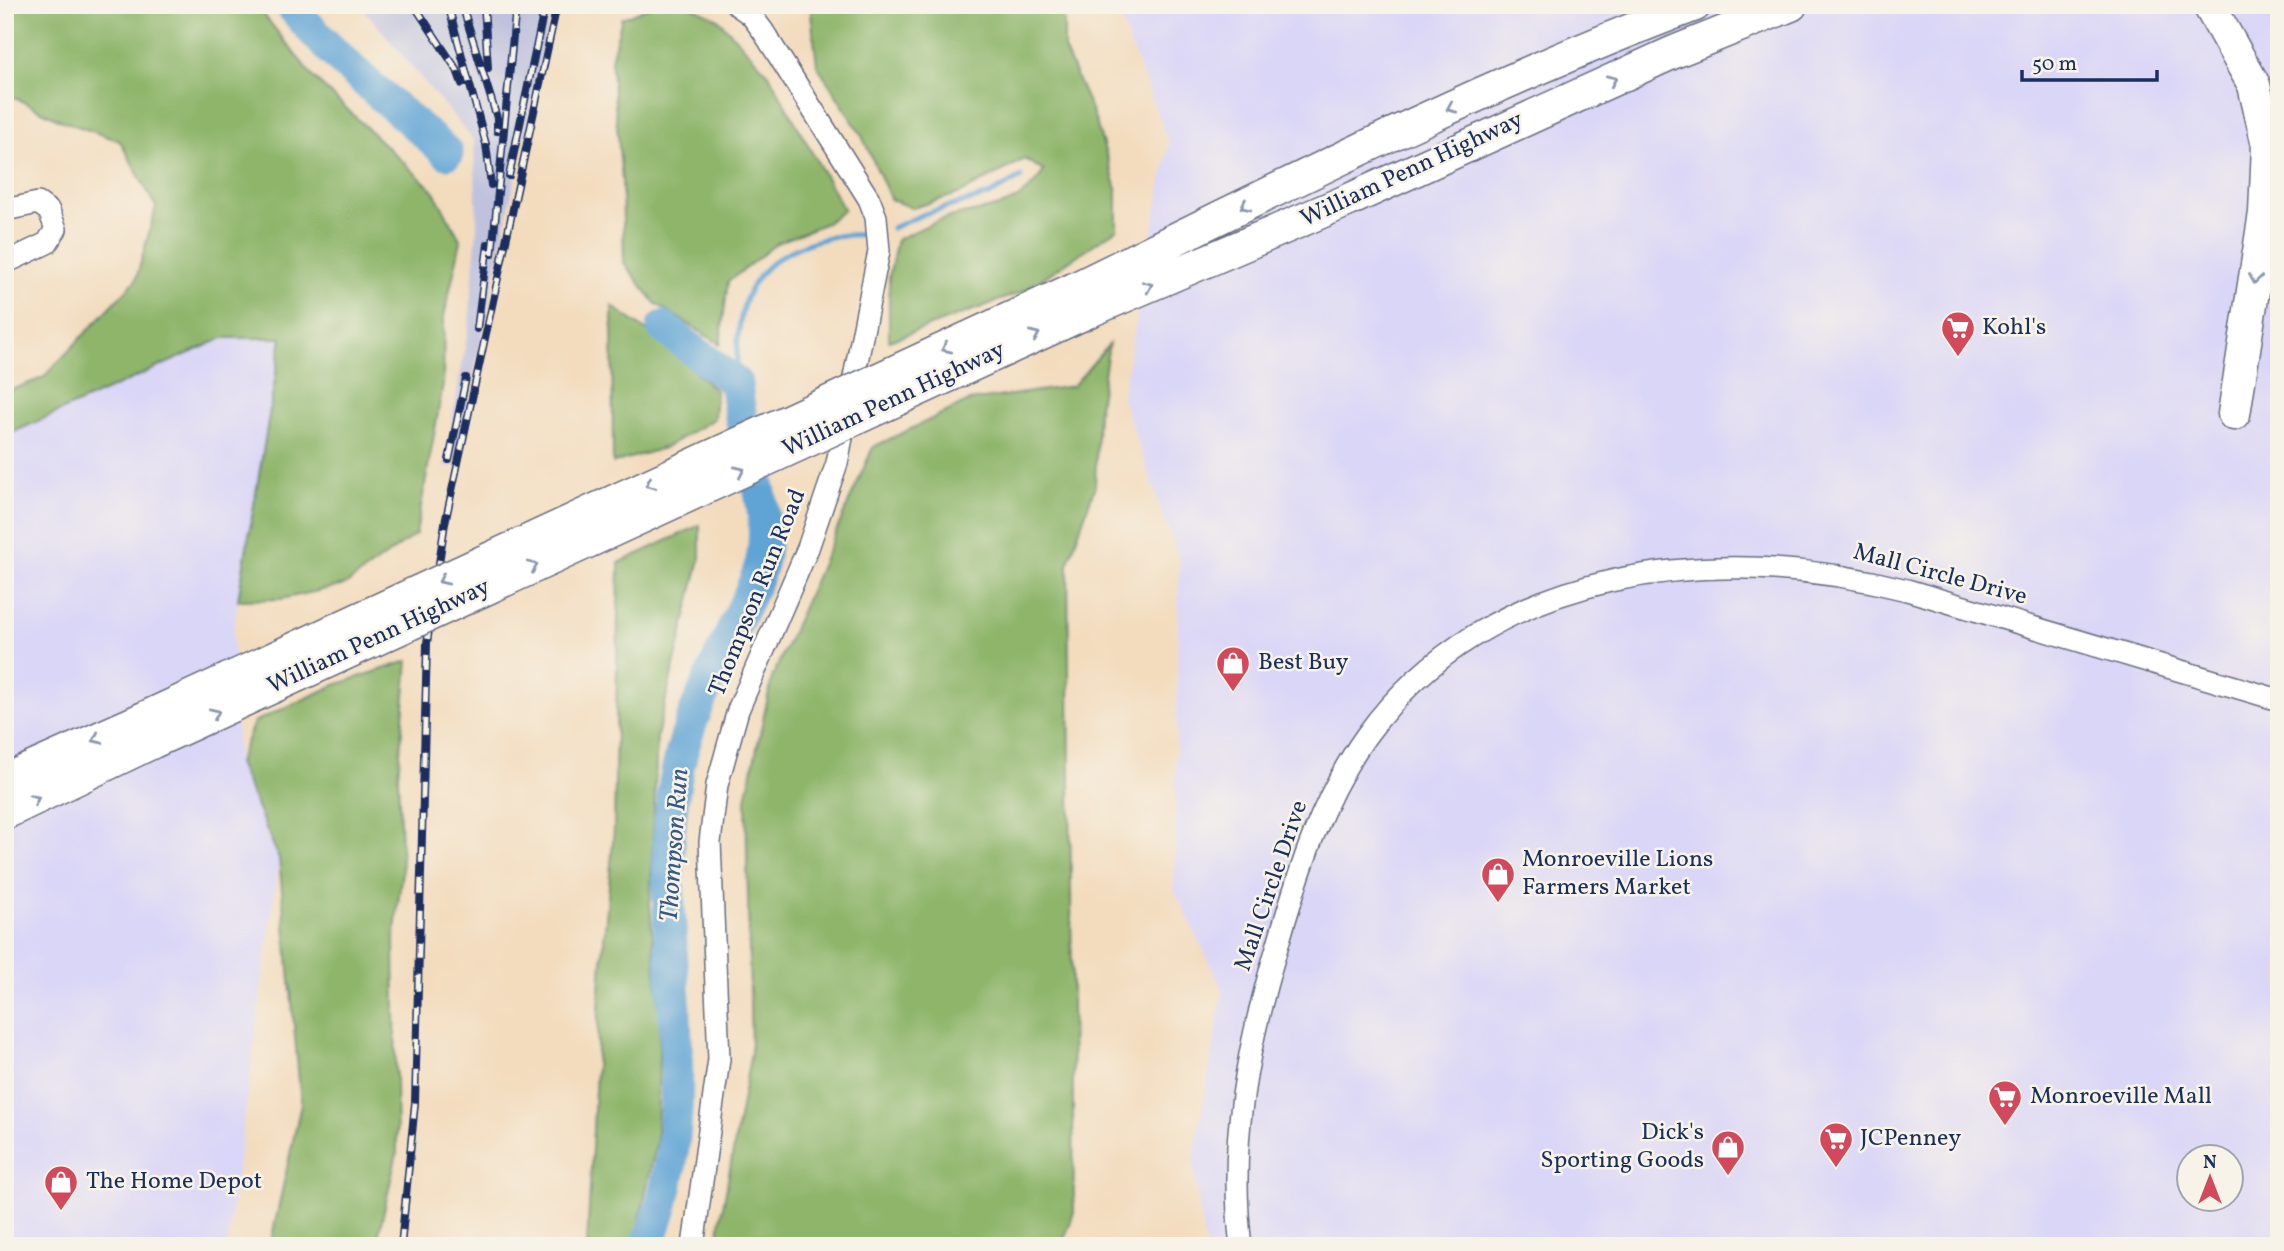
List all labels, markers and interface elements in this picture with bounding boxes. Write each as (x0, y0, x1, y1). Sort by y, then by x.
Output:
scale bar (2022, 38, 2156, 82)
text: 50 m (2032, 50, 2077, 79)
one-way arrow (1605, 74, 1618, 88)
one-way arrow (1446, 100, 1458, 114)
street label: William Penn Highway (1295, 103, 1529, 237)
one-way arrow (1240, 197, 1252, 211)
one-way arrow (2248, 273, 2263, 285)
one-way arrow (1142, 281, 1154, 295)
supermarket icon: Kohl's (1939, 309, 1977, 358)
place label: Kohl's (1982, 311, 2046, 345)
one-way arrow (1028, 329, 1040, 343)
street label: William Penn Highway (777, 333, 1011, 467)
one-way arrow (940, 340, 953, 354)
one-way arrow (732, 465, 745, 479)
one-way arrow (645, 476, 657, 490)
street label: Thompson Run Road (701, 484, 815, 702)
street label: Mall Circle Drive (1849, 535, 2031, 615)
one-way arrow (526, 561, 538, 575)
street label: William Penn Highway (262, 570, 496, 704)
one-way arrow (438, 572, 450, 586)
shop icon: Best Buy (1214, 644, 1252, 693)
place label: Best Buy (1258, 646, 1349, 680)
one-way arrow (208, 707, 220, 721)
one-way arrow (92, 731, 105, 745)
water label: Thompson Run (652, 767, 698, 923)
one-way arrow (28, 793, 41, 807)
street label: Mall Circle Drive (1227, 796, 1317, 976)
place label: Monroeville Lions Farmers Market (1522, 843, 1713, 905)
shop icon: Monroeville Lions Farmers Market (1479, 855, 1517, 904)
supermarket icon: Monroeville Mall (1986, 1078, 2024, 1127)
place label: Monroeville Mall (2030, 1080, 2212, 1114)
place label: Dick's Sporting Goods (1540, 1116, 1704, 1178)
supermarket icon: JCPenney (1817, 1120, 1855, 1169)
place label: JCPenney (1860, 1122, 1961, 1156)
shop icon: Dick's Sporting Goods (1709, 1128, 1747, 1177)
north arrow (2176, 1142, 2246, 1212)
text: N (2203, 1150, 2217, 1176)
shop icon: The Home Depot (42, 1163, 80, 1212)
place label: The Home Depot (86, 1165, 262, 1199)

